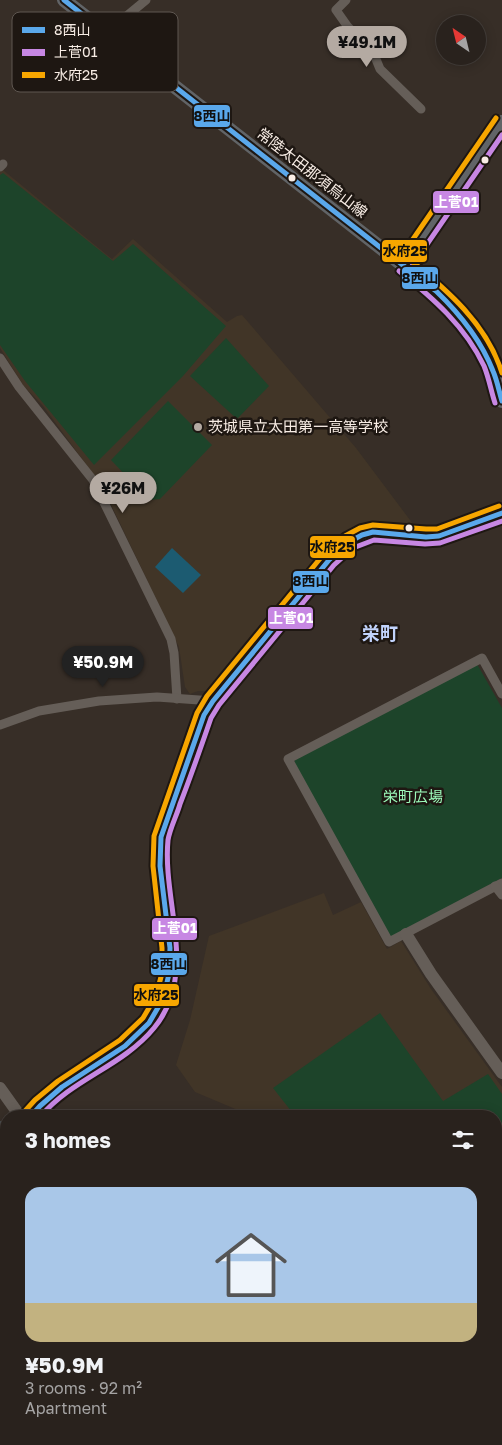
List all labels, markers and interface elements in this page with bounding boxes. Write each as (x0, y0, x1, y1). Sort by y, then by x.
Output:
legend (12, 12, 178, 92)
north arrow (436, 15, 486, 65)
map controls (436, 15, 486, 65)
text: 8西山 (54, 21, 91, 38)
pin: ¥49.1M (326, 26, 408, 68)
text: ¥49.1M (338, 32, 396, 52)
text: 上菅01 (54, 43, 98, 60)
text: 水府25 (54, 66, 98, 83)
line badge: 8西山 (193, 104, 231, 128)
text: 8西山 (194, 107, 230, 124)
street label: 常陸太田那須烏山線 (254, 124, 371, 221)
unlabelled marker (480, 155, 490, 165)
unlabelled marker (287, 173, 297, 183)
line badge: 上菅01 (432, 190, 480, 214)
text: 上菅01 (434, 193, 478, 210)
line badge: 水府25 (381, 239, 428, 263)
text: 水府25 (382, 242, 428, 259)
line badge: 8西山 (401, 266, 439, 290)
text: 8西山 (402, 269, 438, 286)
place label: 茨城県立太田第一高等学校 (208, 417, 388, 435)
marker: 茨城県立太田第一高等学校 (192, 421, 204, 433)
pin: ¥26M (93, 472, 153, 514)
text: ¥26M (101, 478, 145, 498)
unlabelled marker (404, 523, 414, 533)
line badge: 水府25 (309, 535, 356, 559)
text: 水府25 (309, 538, 355, 555)
line badge: 8西山 (292, 570, 330, 594)
text: 8西山 (293, 572, 329, 589)
line badge: 上菅01 (267, 606, 314, 630)
text: 上菅01 (269, 609, 313, 626)
district label: 栄町 (362, 622, 398, 644)
pin: ¥50.9M (62, 646, 144, 688)
text: ¥50.9M (73, 652, 133, 672)
park label: 栄町広場 (383, 787, 443, 805)
line badge: 上菅01 (151, 917, 198, 941)
text: 上菅01 (153, 919, 197, 936)
line badge: 8西山 (150, 952, 188, 976)
text: 8西山 (151, 955, 187, 972)
line badge: 水府25 (133, 983, 180, 1007)
text: 水府25 (133, 986, 179, 1003)
icon: filters (449, 1126, 477, 1154)
text: 3 homes (25, 1127, 111, 1153)
icon: home (206, 1220, 296, 1310)
text: ¥50.9M (25, 1352, 104, 1378)
text: 3 rooms · 92 m² (25, 1378, 142, 1398)
text: Apartment (25, 1398, 107, 1418)

